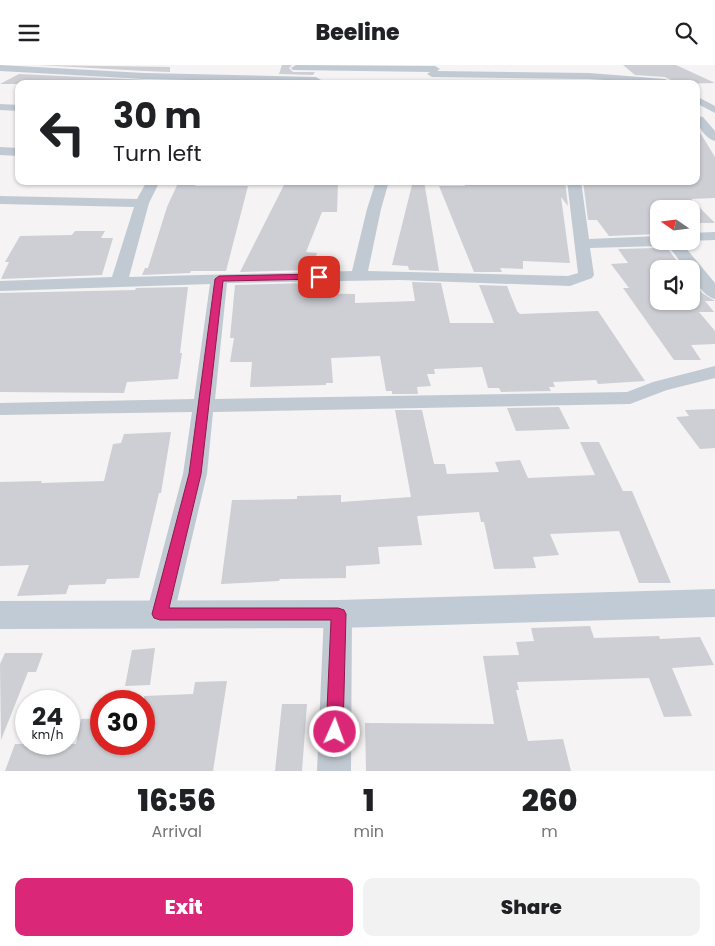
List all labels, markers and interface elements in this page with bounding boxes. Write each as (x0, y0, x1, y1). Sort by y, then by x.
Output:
text: Beeline (315, 17, 400, 48)
icon: menu (15, 19, 43, 47)
icon: search (672, 19, 700, 47)
text: 30 m (113, 91, 201, 140)
icon: left (30, 100, 95, 165)
text: Turn left (113, 138, 201, 169)
north arrow (650, 200, 700, 250)
map controls (650, 200, 700, 310)
pin (298, 256, 340, 298)
button: sound (650, 260, 700, 310)
icon: arrive (305, 263, 333, 291)
speed limit sign: 30 (90, 690, 155, 755)
text: 24 (32, 699, 63, 734)
position arrow (308, 705, 360, 757)
text: km/h (32, 726, 63, 743)
text: 16:56 (138, 779, 216, 822)
text: 1 (363, 779, 375, 822)
text: 260 (522, 779, 577, 822)
text: Arrival (152, 820, 202, 843)
text: min (353, 820, 384, 843)
text: m (541, 820, 558, 843)
button: Exit (15, 878, 353, 936)
button: Share (363, 878, 700, 936)

